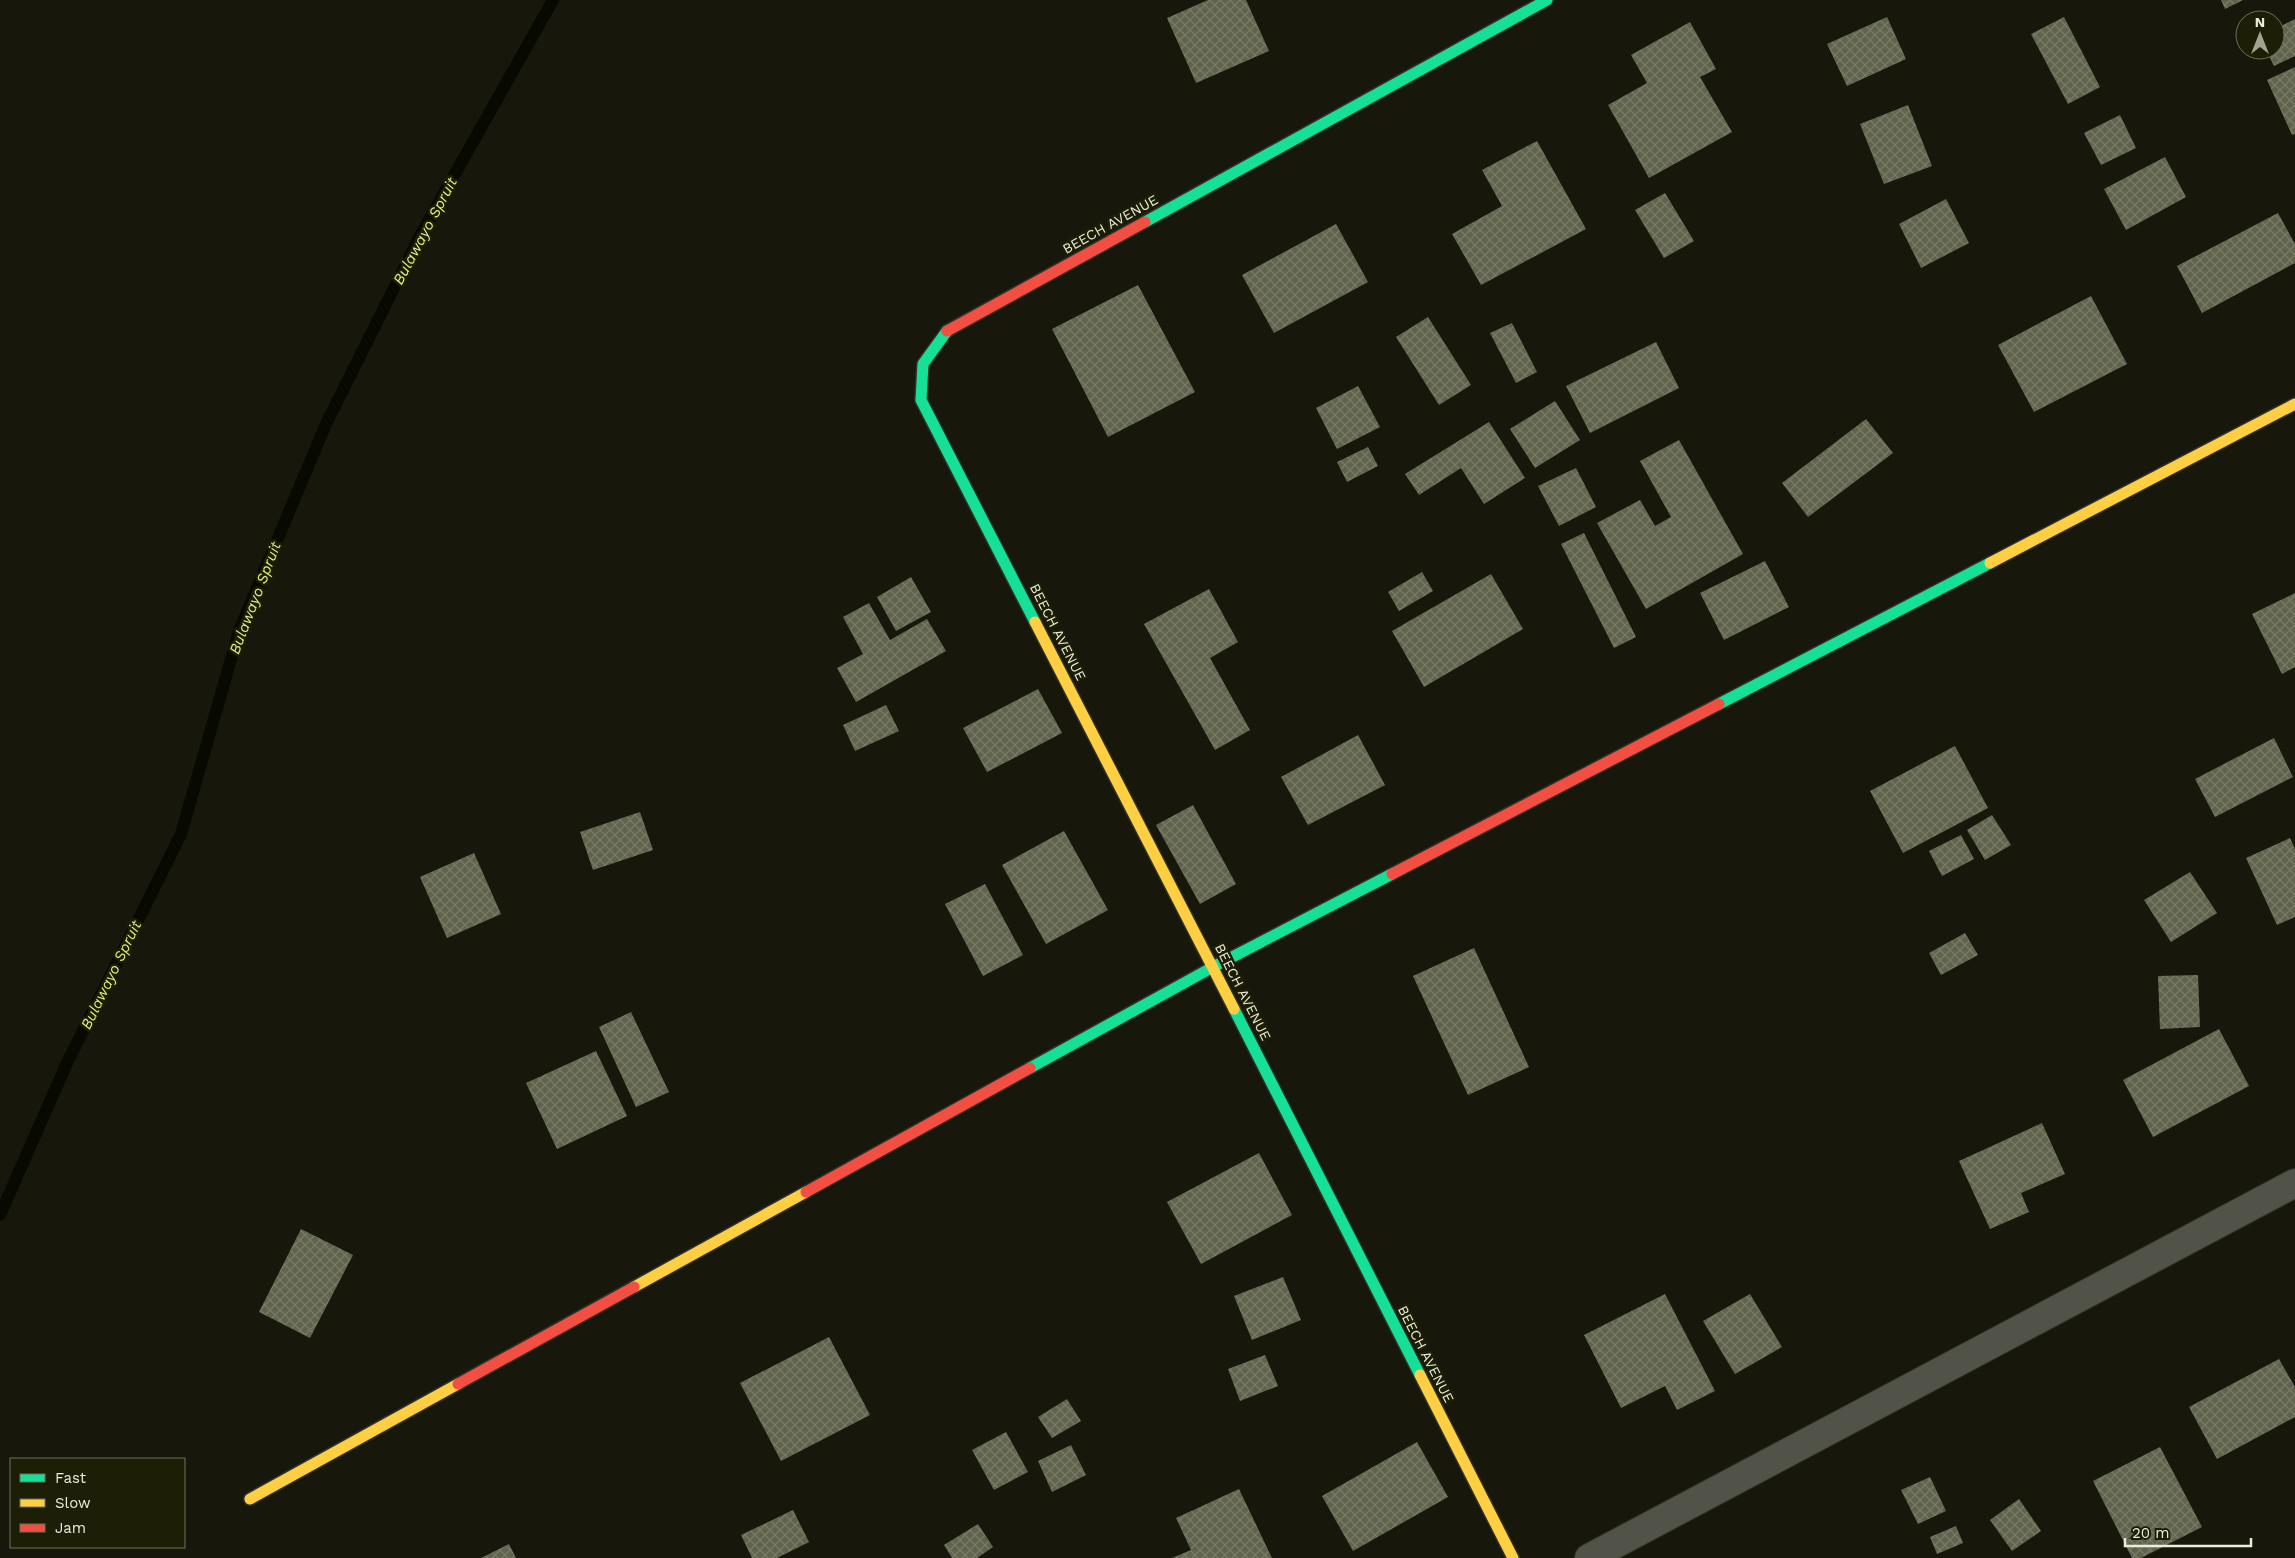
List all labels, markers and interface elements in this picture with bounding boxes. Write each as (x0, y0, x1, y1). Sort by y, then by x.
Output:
north arrow (2235, 10, 2285, 60)
text: N (2255, 14, 2265, 30)
water label: Bulawayo Spruit (389, 173, 461, 288)
street label: BEECH AVENUE (1060, 191, 1160, 257)
water label: Bulawayo Spruit (225, 538, 285, 657)
street label: BEECH AVENUE (1027, 581, 1089, 683)
water label: Bulawayo Spruit (77, 917, 146, 1032)
street label: BEECH AVENUE (1212, 941, 1274, 1043)
street label: BEECH AVENUE (1395, 1303, 1457, 1405)
legend (10, 1458, 185, 1548)
text: Fast (55, 1469, 87, 1487)
text: Slow (55, 1494, 91, 1512)
scale bar (2125, 1516, 2251, 1548)
text: Jam (55, 1519, 86, 1537)
text: 20 m (2132, 1524, 2170, 1542)

